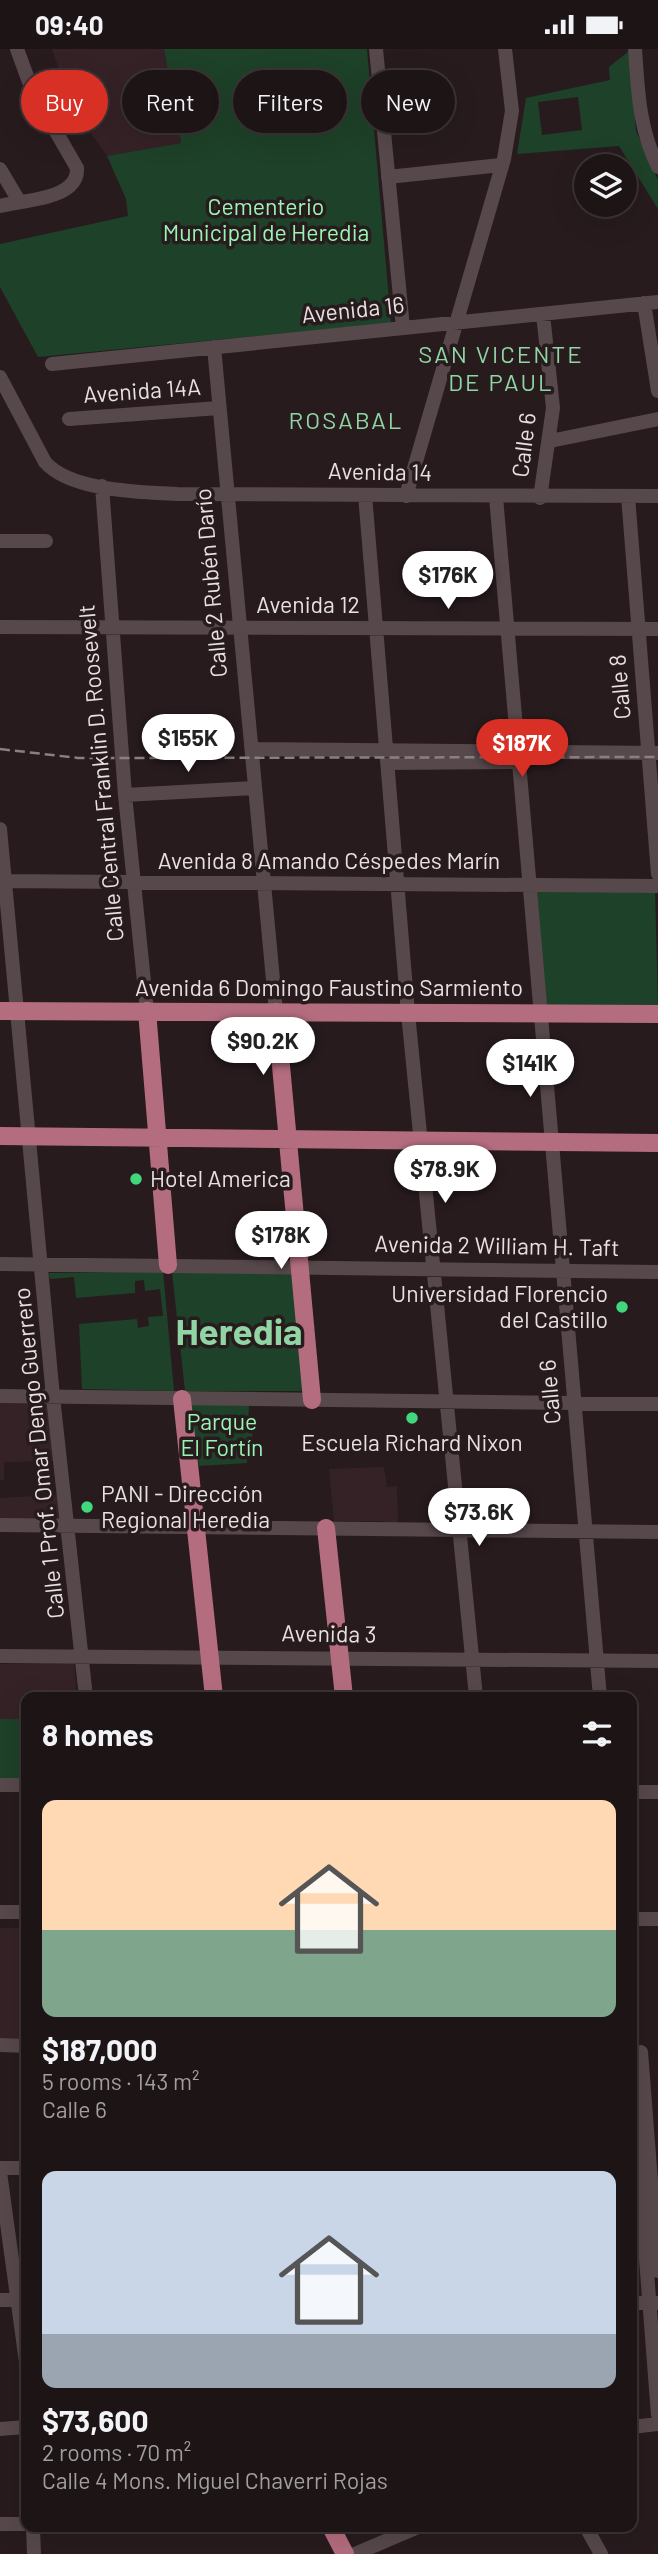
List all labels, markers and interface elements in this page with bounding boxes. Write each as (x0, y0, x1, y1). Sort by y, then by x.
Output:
text: 09:40 (35, 9, 104, 40)
chip: Buy (21, 70, 108, 133)
chip: Rent (122, 70, 219, 133)
chip: Filters (233, 70, 347, 133)
chip: New (361, 70, 455, 133)
map controls (574, 154, 637, 217)
button: layers (574, 154, 637, 217)
park label: Cementerio Municipal de Heredia (163, 192, 369, 246)
street label: Avenida 16 (300, 290, 406, 328)
district label: SAN VICENTE DE PAUL (418, 339, 584, 396)
street label: Avenida 14A (82, 372, 202, 408)
district label: ROSABAL (289, 405, 403, 434)
street label: Calle 6 (505, 411, 541, 479)
street label: Avenida 14 (328, 456, 432, 486)
street label: Calle 2 Rubén Darío (188, 487, 232, 679)
pin: $176K (399, 552, 497, 611)
text: $176K (418, 560, 478, 588)
street label: Avenida 12 (256, 590, 360, 618)
street label: Calle Central Franklin D. Roosevelt (71, 603, 129, 943)
street label: Calle 8 (602, 653, 636, 721)
pin: $155K (139, 715, 237, 774)
pin: $187K (473, 719, 571, 779)
text: $155K (158, 723, 218, 751)
text: $187K (492, 728, 552, 756)
street label: Avenida 8 Amando Céspedes Marín (158, 846, 500, 874)
street label: Avenida 6 Domingo Faustino Sarmiento (135, 973, 523, 1001)
pin: $90.2K (206, 1017, 320, 1077)
text: $90.2K (227, 1026, 299, 1054)
pin: $141K (481, 1039, 579, 1099)
text: $141K (502, 1048, 558, 1076)
pin: $78.9K (388, 1145, 502, 1205)
text: $78.9K (410, 1154, 480, 1182)
place label: Hotel America (150, 1164, 291, 1192)
marker: Hotel America (128, 1171, 144, 1187)
pin: $178K (232, 1211, 330, 1271)
text: $178K (251, 1220, 311, 1248)
street label: Avenida 2 William H. Taft (374, 1229, 620, 1261)
place label: Universidad Florencio del Castillo (391, 1279, 608, 1333)
street label: Calle 1 Prof. Omar Dengo Guerrero (7, 1286, 69, 1620)
marker: Universidad Florencio del Castillo (614, 1299, 630, 1315)
district label: Heredia (175, 1308, 303, 1352)
street label: Calle 6 (532, 1359, 566, 1426)
park label: Parque El Fortín (181, 1407, 263, 1461)
marker: Escuela Richard Nixon (404, 1410, 420, 1426)
place label: Escuela Richard Nixon (301, 1428, 523, 1456)
place label: PANI - Dirección Regional Heredia (101, 1479, 270, 1533)
pin: $73.6K (422, 1489, 536, 1548)
text: $73.6K (444, 1497, 514, 1525)
marker: PANI - Dirección Regional Heredia (79, 1499, 95, 1515)
street label: Avenida 3 (281, 1618, 377, 1648)
icon: filters (578, 1715, 616, 1753)
text: 8 homes (42, 1716, 153, 1752)
icon: home (266, 1846, 392, 1972)
text: $187,000 (42, 2031, 157, 2067)
text: 5 rooms · 143 m² (42, 2067, 200, 2095)
text: Calle 6 (42, 2095, 107, 2123)
icon: home (266, 2217, 392, 2343)
text: $73,600 (42, 2402, 149, 2438)
text: 2 rooms · 70 m² (42, 2438, 191, 2466)
text: Calle 4 Mons. Miguel Chaverri Rojas (42, 2466, 388, 2494)

